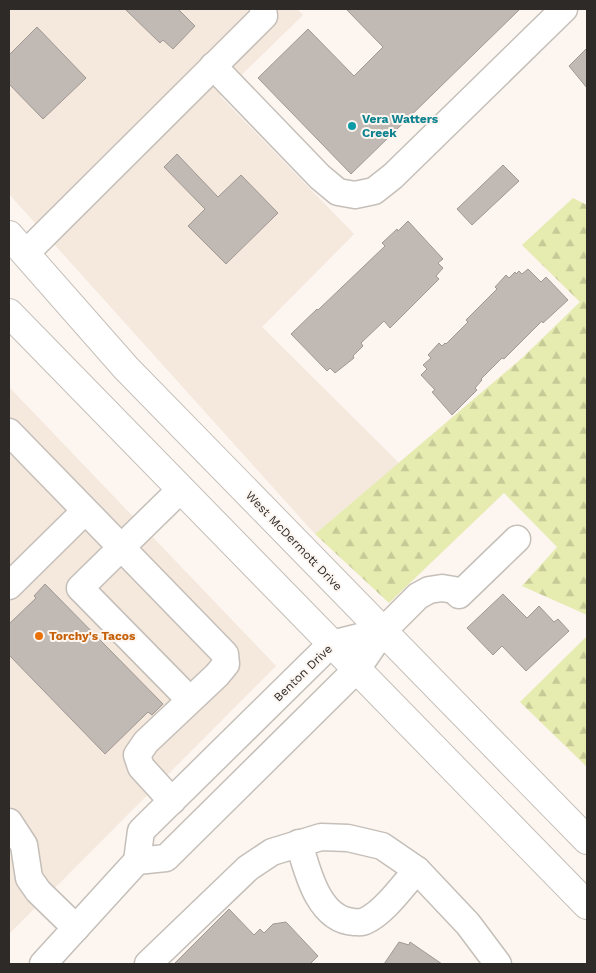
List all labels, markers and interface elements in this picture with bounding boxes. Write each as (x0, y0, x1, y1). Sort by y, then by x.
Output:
place label: Vera Watters Creek (362, 112, 439, 140)
marker: Vera Watters Creek (346, 120, 358, 132)
street label: West McDermott Drive (243, 488, 345, 594)
place label: Torchy's Tacos (49, 629, 136, 643)
marker: Torchy's Tacos (33, 630, 45, 642)
street label: Benton Drive (271, 642, 335, 704)

